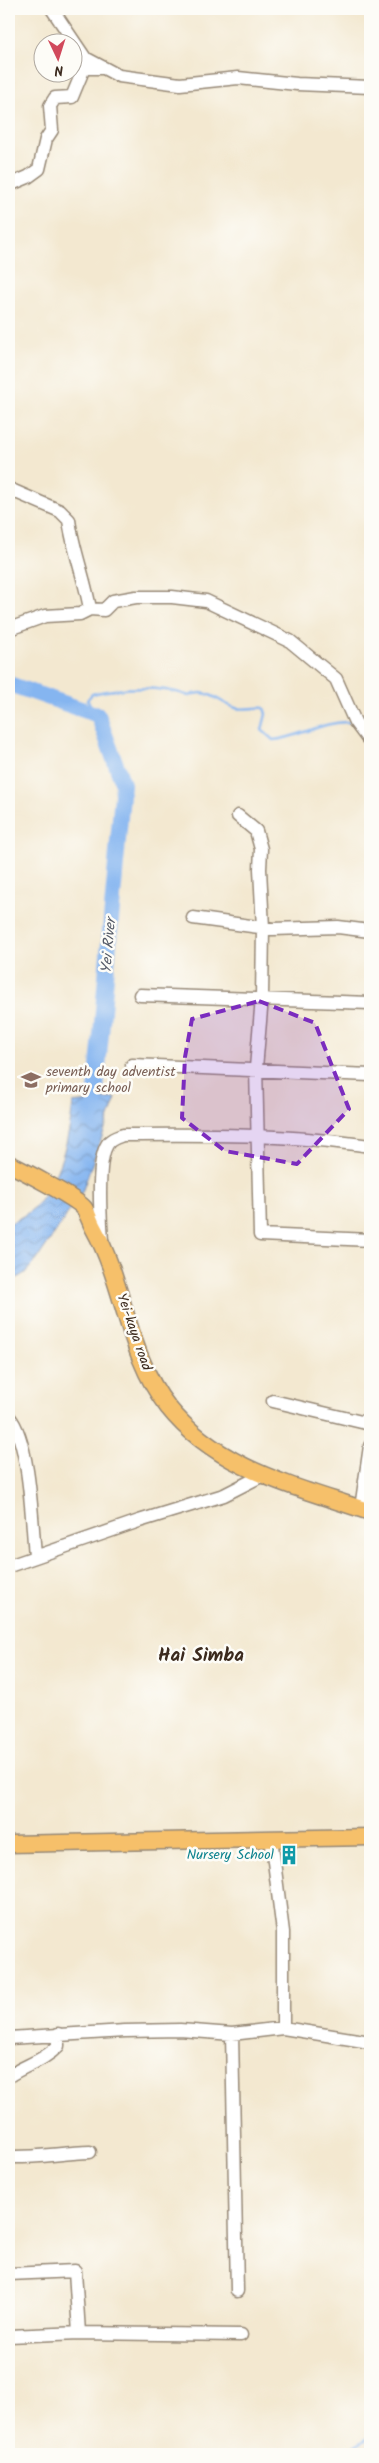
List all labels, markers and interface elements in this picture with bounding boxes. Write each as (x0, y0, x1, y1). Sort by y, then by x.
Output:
north arrow (32, 32, 82, 82)
text: N (54, 59, 64, 81)
water label: Yei River (95, 914, 124, 975)
place label: seventh day adventist primary school (45, 1061, 176, 1099)
school or university icon: seventh day adventist primary school (20, 1069, 42, 1091)
street label: Yei-kaya road (110, 1290, 158, 1375)
district label: Hai Simba (158, 1641, 244, 1671)
place label: Nursery School (187, 1844, 275, 1866)
building icon: Nursery School (278, 1844, 300, 1866)

